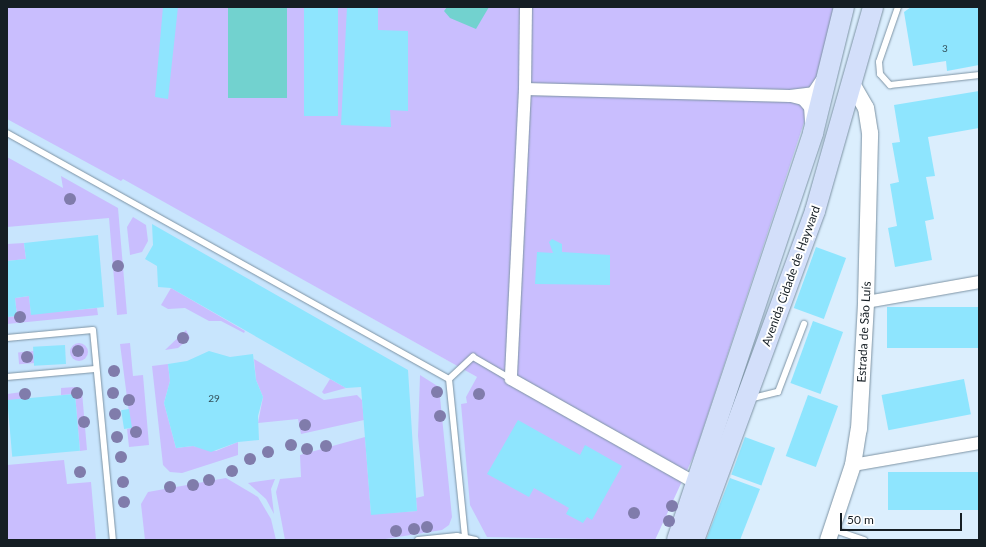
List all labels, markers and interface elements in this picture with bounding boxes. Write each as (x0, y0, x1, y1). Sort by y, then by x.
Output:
house number: 3 (942, 43, 948, 55)
street label: Avenida Cidade de Hayward (759, 204, 823, 348)
street label: Estrada de São Luís (854, 281, 874, 383)
house number: 29 (208, 393, 220, 405)
scale bar (842, 505, 964, 531)
text: 50 m (847, 512, 874, 527)

